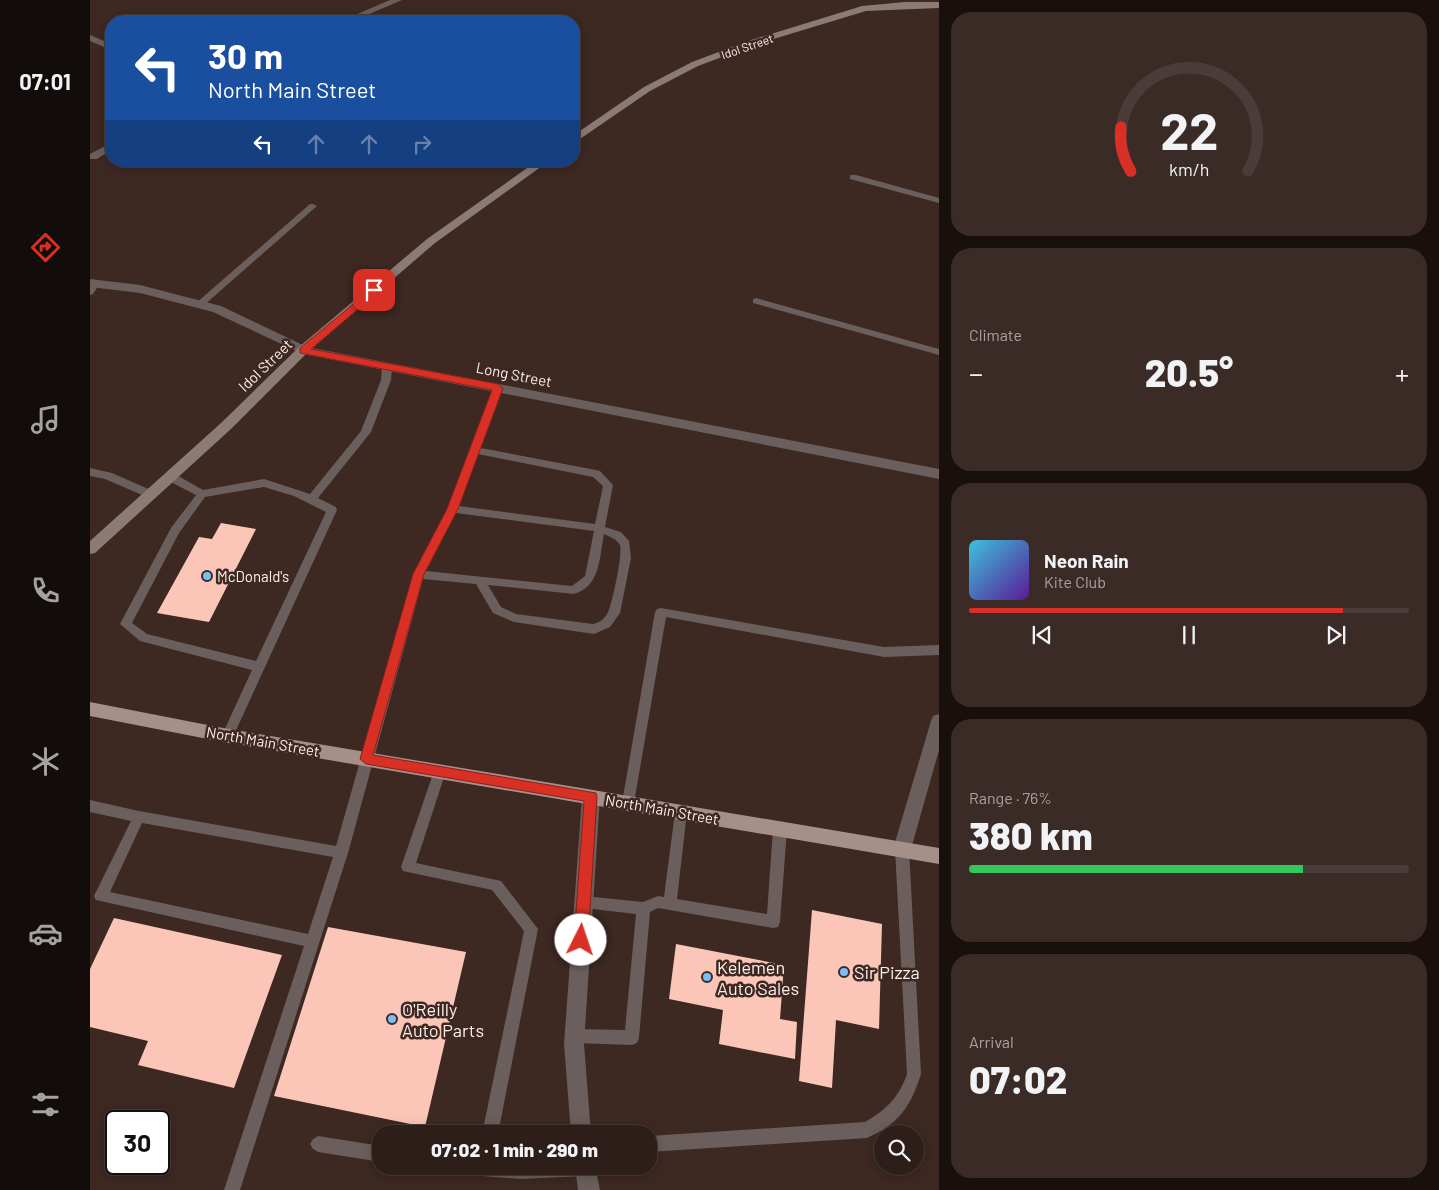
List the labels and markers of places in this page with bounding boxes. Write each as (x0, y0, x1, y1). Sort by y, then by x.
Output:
pin (353, 269, 395, 311)
place label: McDonald's (217, 567, 289, 585)
marker: McDonald's (201, 570, 213, 582)
place label: Kelemen Auto Sales (717, 956, 799, 999)
place label: Sir Pizza (854, 961, 920, 983)
marker: Sir Pizza (838, 966, 850, 978)
marker: Kelemen Auto Sales (701, 971, 713, 983)
place label: O'Reilly Auto Parts (402, 998, 484, 1041)
marker: O'Reilly Auto Parts (386, 1013, 398, 1025)

